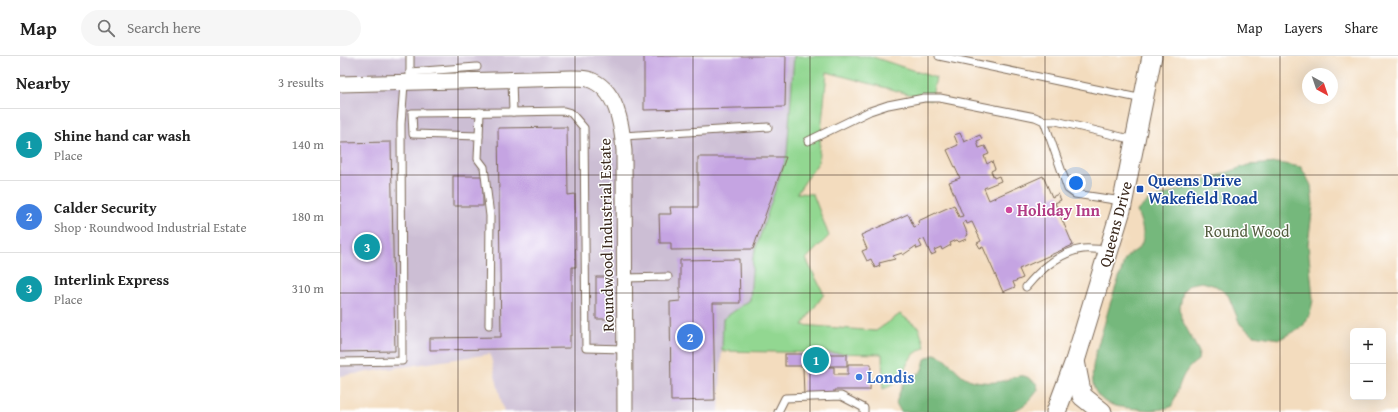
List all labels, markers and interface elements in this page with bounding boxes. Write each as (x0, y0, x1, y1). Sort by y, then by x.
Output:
search box (81, 10, 361, 46)
text: Map (20, 14, 57, 42)
icon: search (95, 17, 117, 39)
text: Search here (127, 17, 201, 38)
text: Map (1237, 18, 1263, 38)
text: Layers (1285, 18, 1323, 38)
text: Share (1345, 18, 1378, 38)
north arrow (1302, 68, 1338, 104)
text: Nearby (16, 70, 70, 95)
text: 3 results (278, 73, 324, 92)
text: Shine hand car wash (54, 125, 191, 146)
text: 1 (26, 135, 32, 154)
text: 140 m (292, 135, 324, 154)
street label: Roundwood Industrial Estate (592, 138, 620, 332)
text: Place (54, 146, 83, 165)
place label: Queens Drive Wakefield Road (1148, 168, 1259, 210)
your location (1066, 173, 1086, 193)
street label: Queens Drive (1092, 178, 1138, 270)
marker: Queens Drive Wakefield Road (1135, 184, 1145, 194)
text: Calder Security (54, 197, 157, 218)
place label: Holiday Inn (1017, 198, 1100, 222)
marker: Holiday Inn (1004, 205, 1014, 215)
text: 2 (26, 207, 32, 226)
text: 180 m (292, 207, 324, 226)
text: Shop · Roundwood Industrial Estate (54, 218, 247, 237)
park label: Round Wood (1205, 219, 1290, 243)
pin: 3 (354, 232, 380, 262)
text: Interlink Express (54, 269, 169, 290)
text: 3 (26, 279, 32, 298)
text: 310 m (292, 279, 324, 298)
text: Place (54, 290, 83, 309)
pin: 2 (677, 322, 703, 352)
map controls (1350, 328, 1386, 400)
button: + (1350, 328, 1386, 364)
pin: 1 (803, 345, 829, 375)
button: − (1350, 364, 1386, 400)
place label: Londis (867, 365, 914, 389)
marker: Londis (854, 372, 864, 382)

